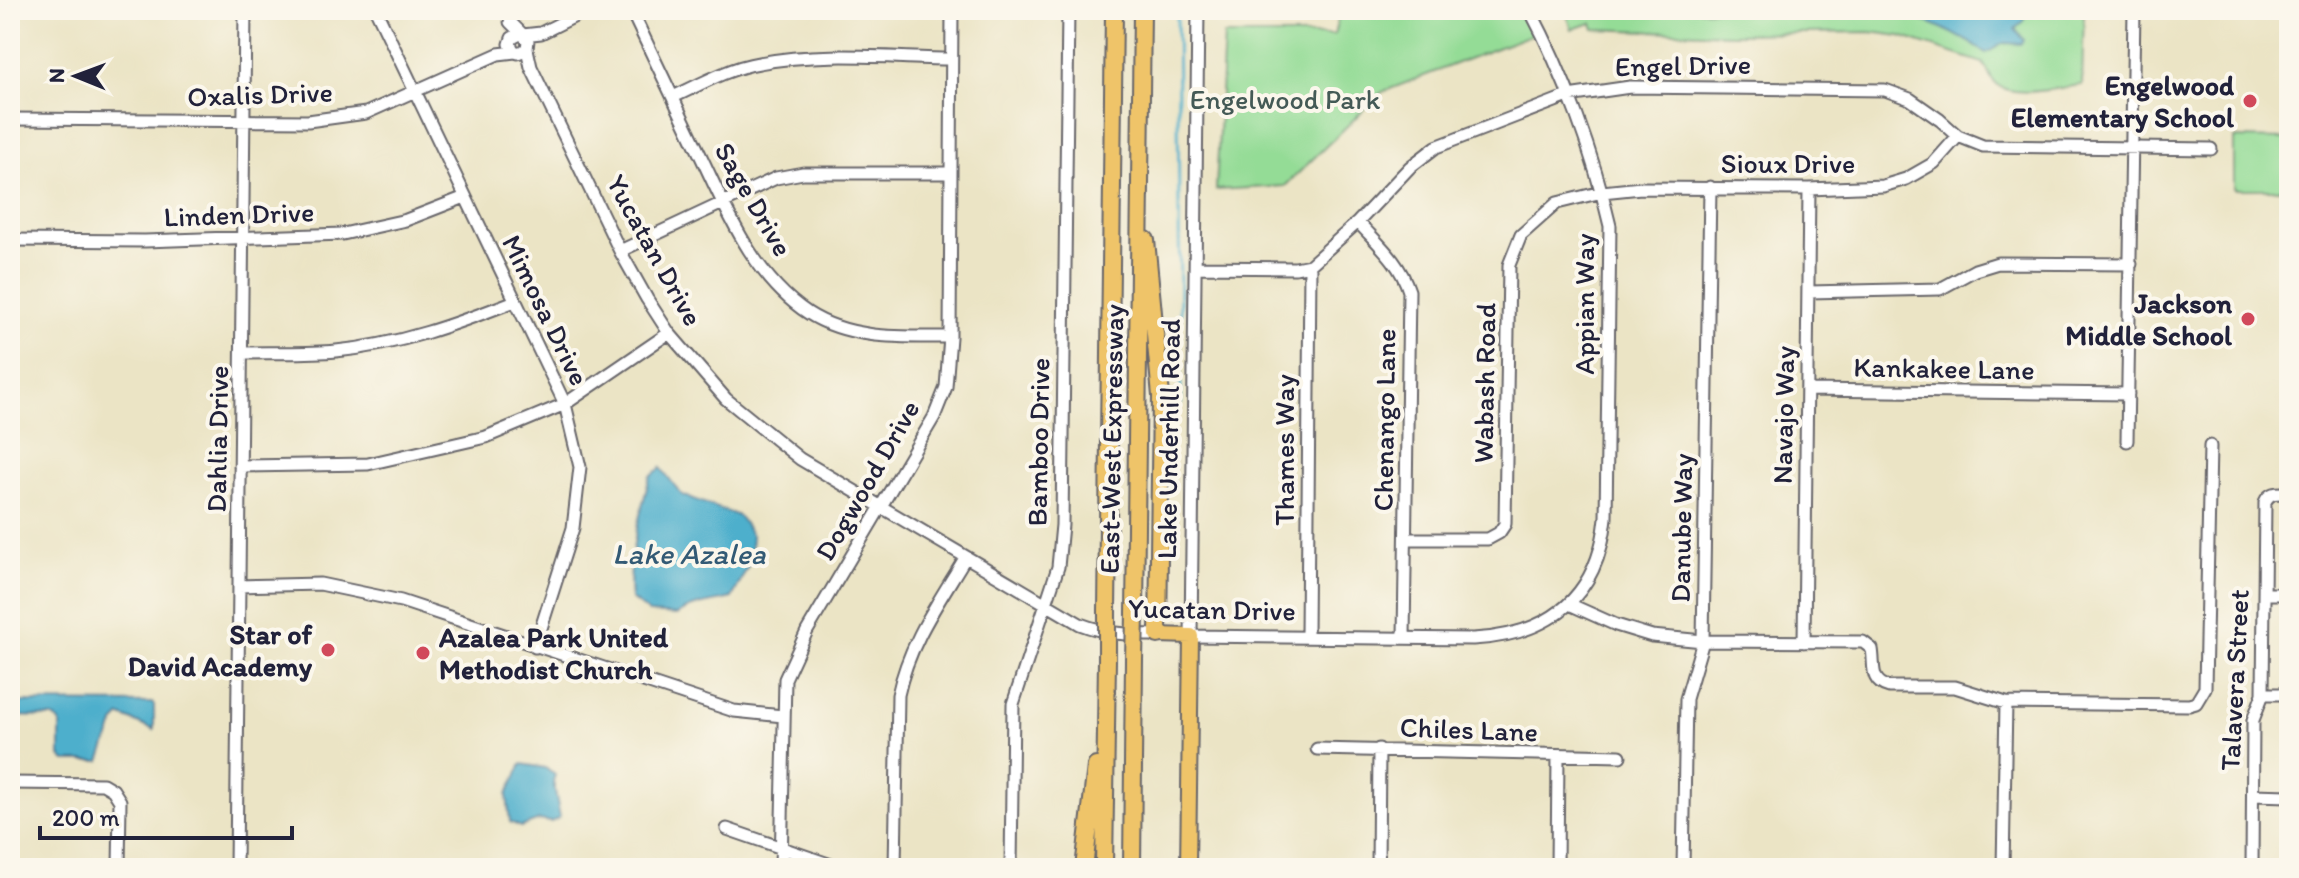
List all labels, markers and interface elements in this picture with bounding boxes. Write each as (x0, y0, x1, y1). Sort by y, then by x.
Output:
north arrow (36, 36, 116, 116)
street label: Engel Drive (1615, 47, 1751, 83)
text: N (43, 68, 70, 83)
place label: Engelwood Elementary School (2011, 68, 2235, 134)
street label: Oxalis Drive (187, 74, 333, 114)
park label: Engelwood Park (1190, 82, 1381, 116)
marker: Engelwood Elementary School (2241, 92, 2259, 110)
street label: Sage Drive (708, 136, 800, 262)
street label: Sioux Drive (1721, 146, 1855, 180)
street label: Yucatan Drive (600, 168, 710, 332)
street label: Linden Drive (163, 194, 315, 234)
street label: Mimosa Drive (495, 229, 597, 391)
street label: Appian Way (1567, 233, 1601, 375)
place label: Jackson Middle School (2065, 286, 2232, 352)
street label: Wabash Road (1466, 302, 1502, 464)
street label: East-West Expressway (1092, 304, 1130, 574)
marker: Jackson Middle School (2239, 310, 2257, 328)
street label: Lake Underhill Road (1149, 319, 1187, 559)
street label: Chenango Lane (1365, 328, 1403, 512)
street label: Navajo Way (1765, 346, 1801, 484)
street label: Kankakee Lane (1853, 349, 2035, 387)
street label: Bamboo Drive (1020, 357, 1056, 527)
street label: Dahlia Drive (199, 365, 235, 513)
street label: Thames Way (1267, 374, 1301, 526)
street label: Dogwood Drive (807, 394, 927, 566)
street label: Danube Way (1663, 453, 1699, 603)
water label: Lake Azalea (612, 535, 767, 572)
street label: Talavera Street (2212, 588, 2256, 772)
street label: Yucatan Drive (1128, 591, 1296, 627)
place label: Star of David Academy (128, 617, 313, 683)
place label: Azalea Park United Methodist Church (438, 620, 669, 686)
marker: Star of David Academy (319, 641, 337, 659)
marker: Azalea Park United Methodist Church (414, 644, 432, 662)
street label: Chiles Lane (1399, 710, 1539, 748)
scale bar (40, 790, 292, 840)
text: 200 m (52, 803, 120, 832)

